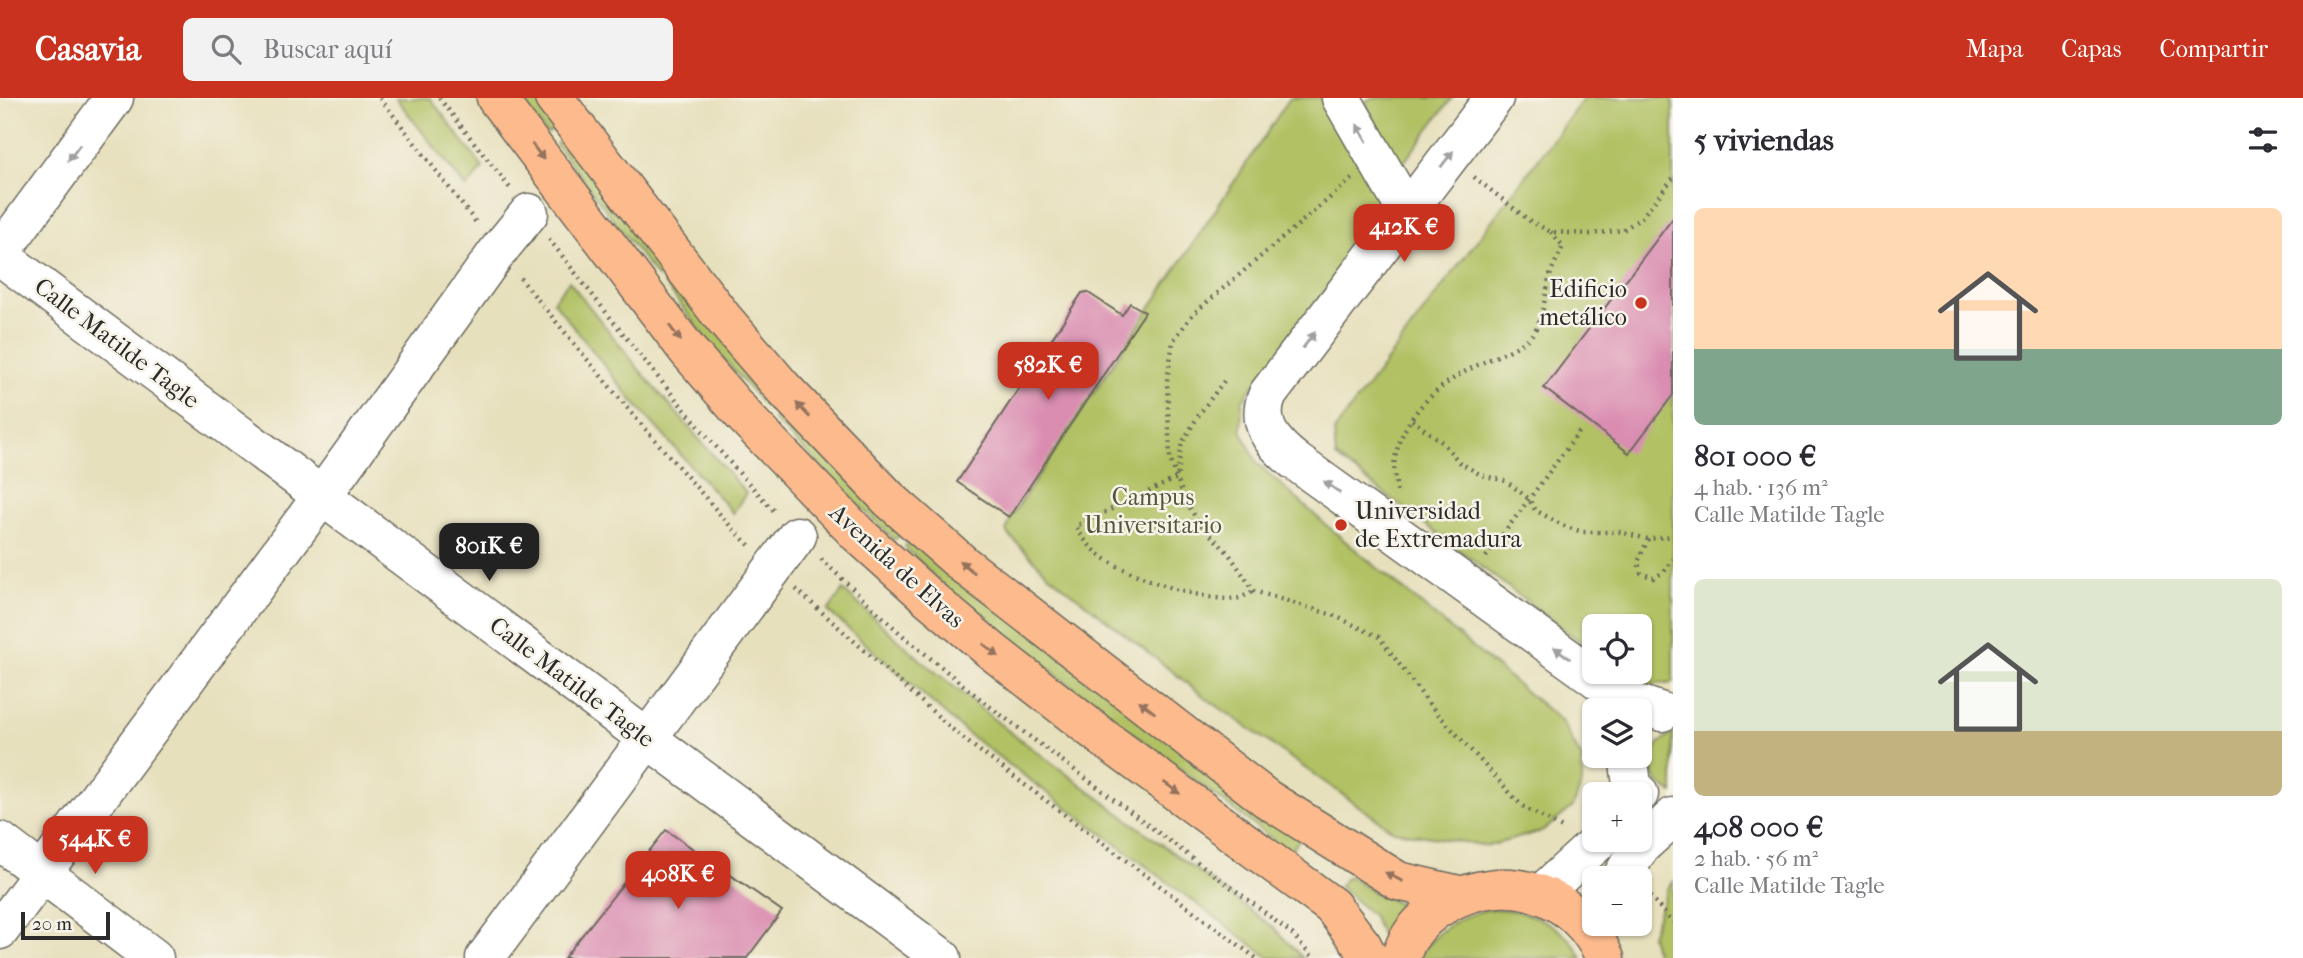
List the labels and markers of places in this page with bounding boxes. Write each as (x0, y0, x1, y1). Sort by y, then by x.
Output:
pin: 412K € (1347, 204, 1461, 264)
place label: Edificio metálico (1539, 275, 1627, 331)
marker: Edificio metálico (1633, 295, 1649, 311)
pin: 582K € (991, 342, 1105, 402)
place label: Universidad de Extremadura (1355, 497, 1523, 553)
marker: Universidad de Extremadura (1333, 517, 1349, 533)
pin: 801K € (432, 524, 546, 583)
pin: 544K € (38, 816, 152, 876)
pin: 408K € (621, 852, 735, 911)

